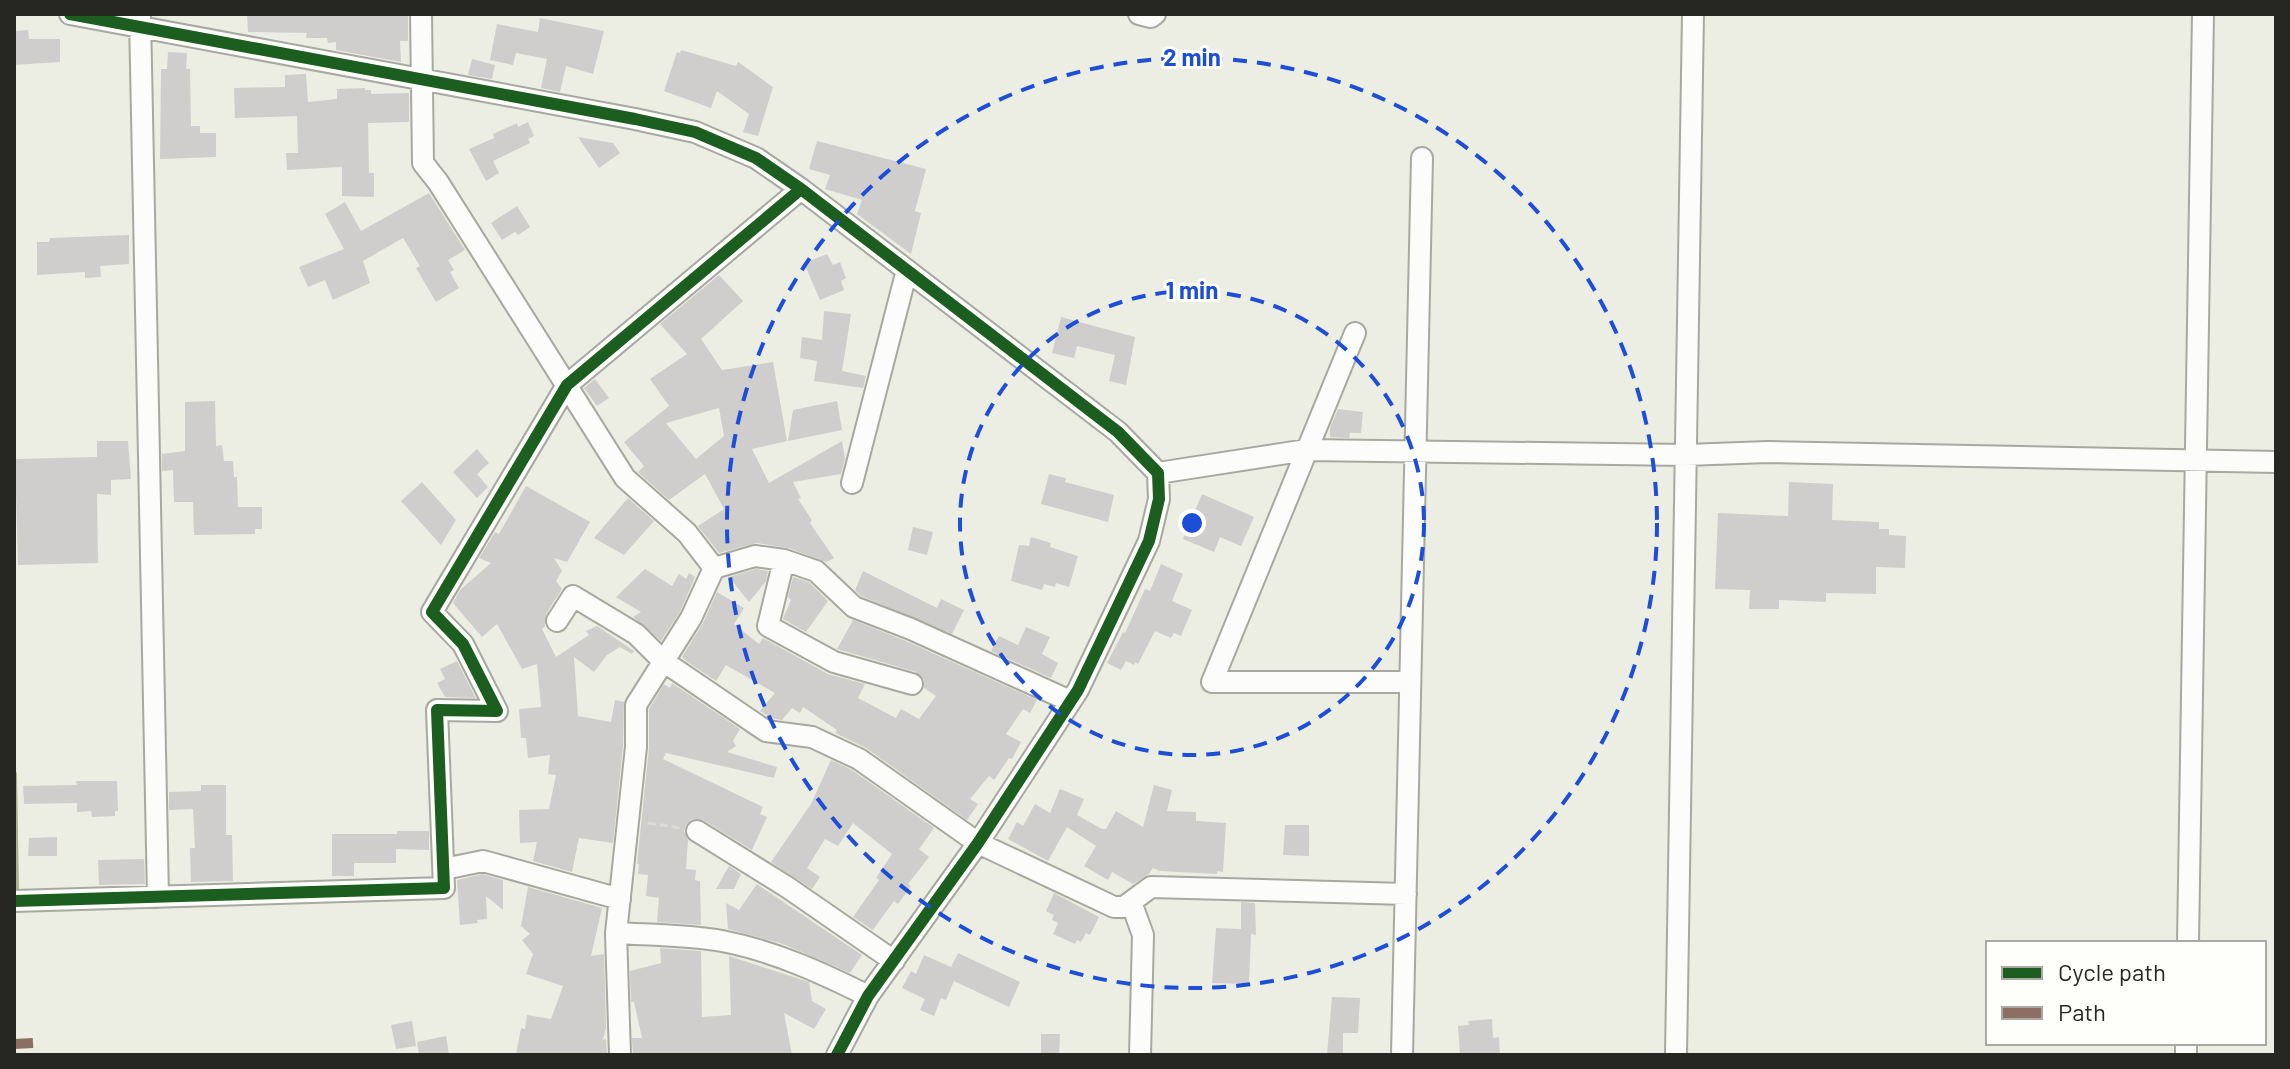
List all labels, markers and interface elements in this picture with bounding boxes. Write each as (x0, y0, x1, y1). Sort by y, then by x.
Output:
text: 2 min (1163, 42, 1221, 71)
text: 1 min (1166, 275, 1218, 304)
centre of rings (1178, 509, 1206, 537)
legend (1986, 941, 2266, 1045)
text: Cycle path (2058, 957, 2166, 986)
text: Path (2058, 997, 2106, 1026)

